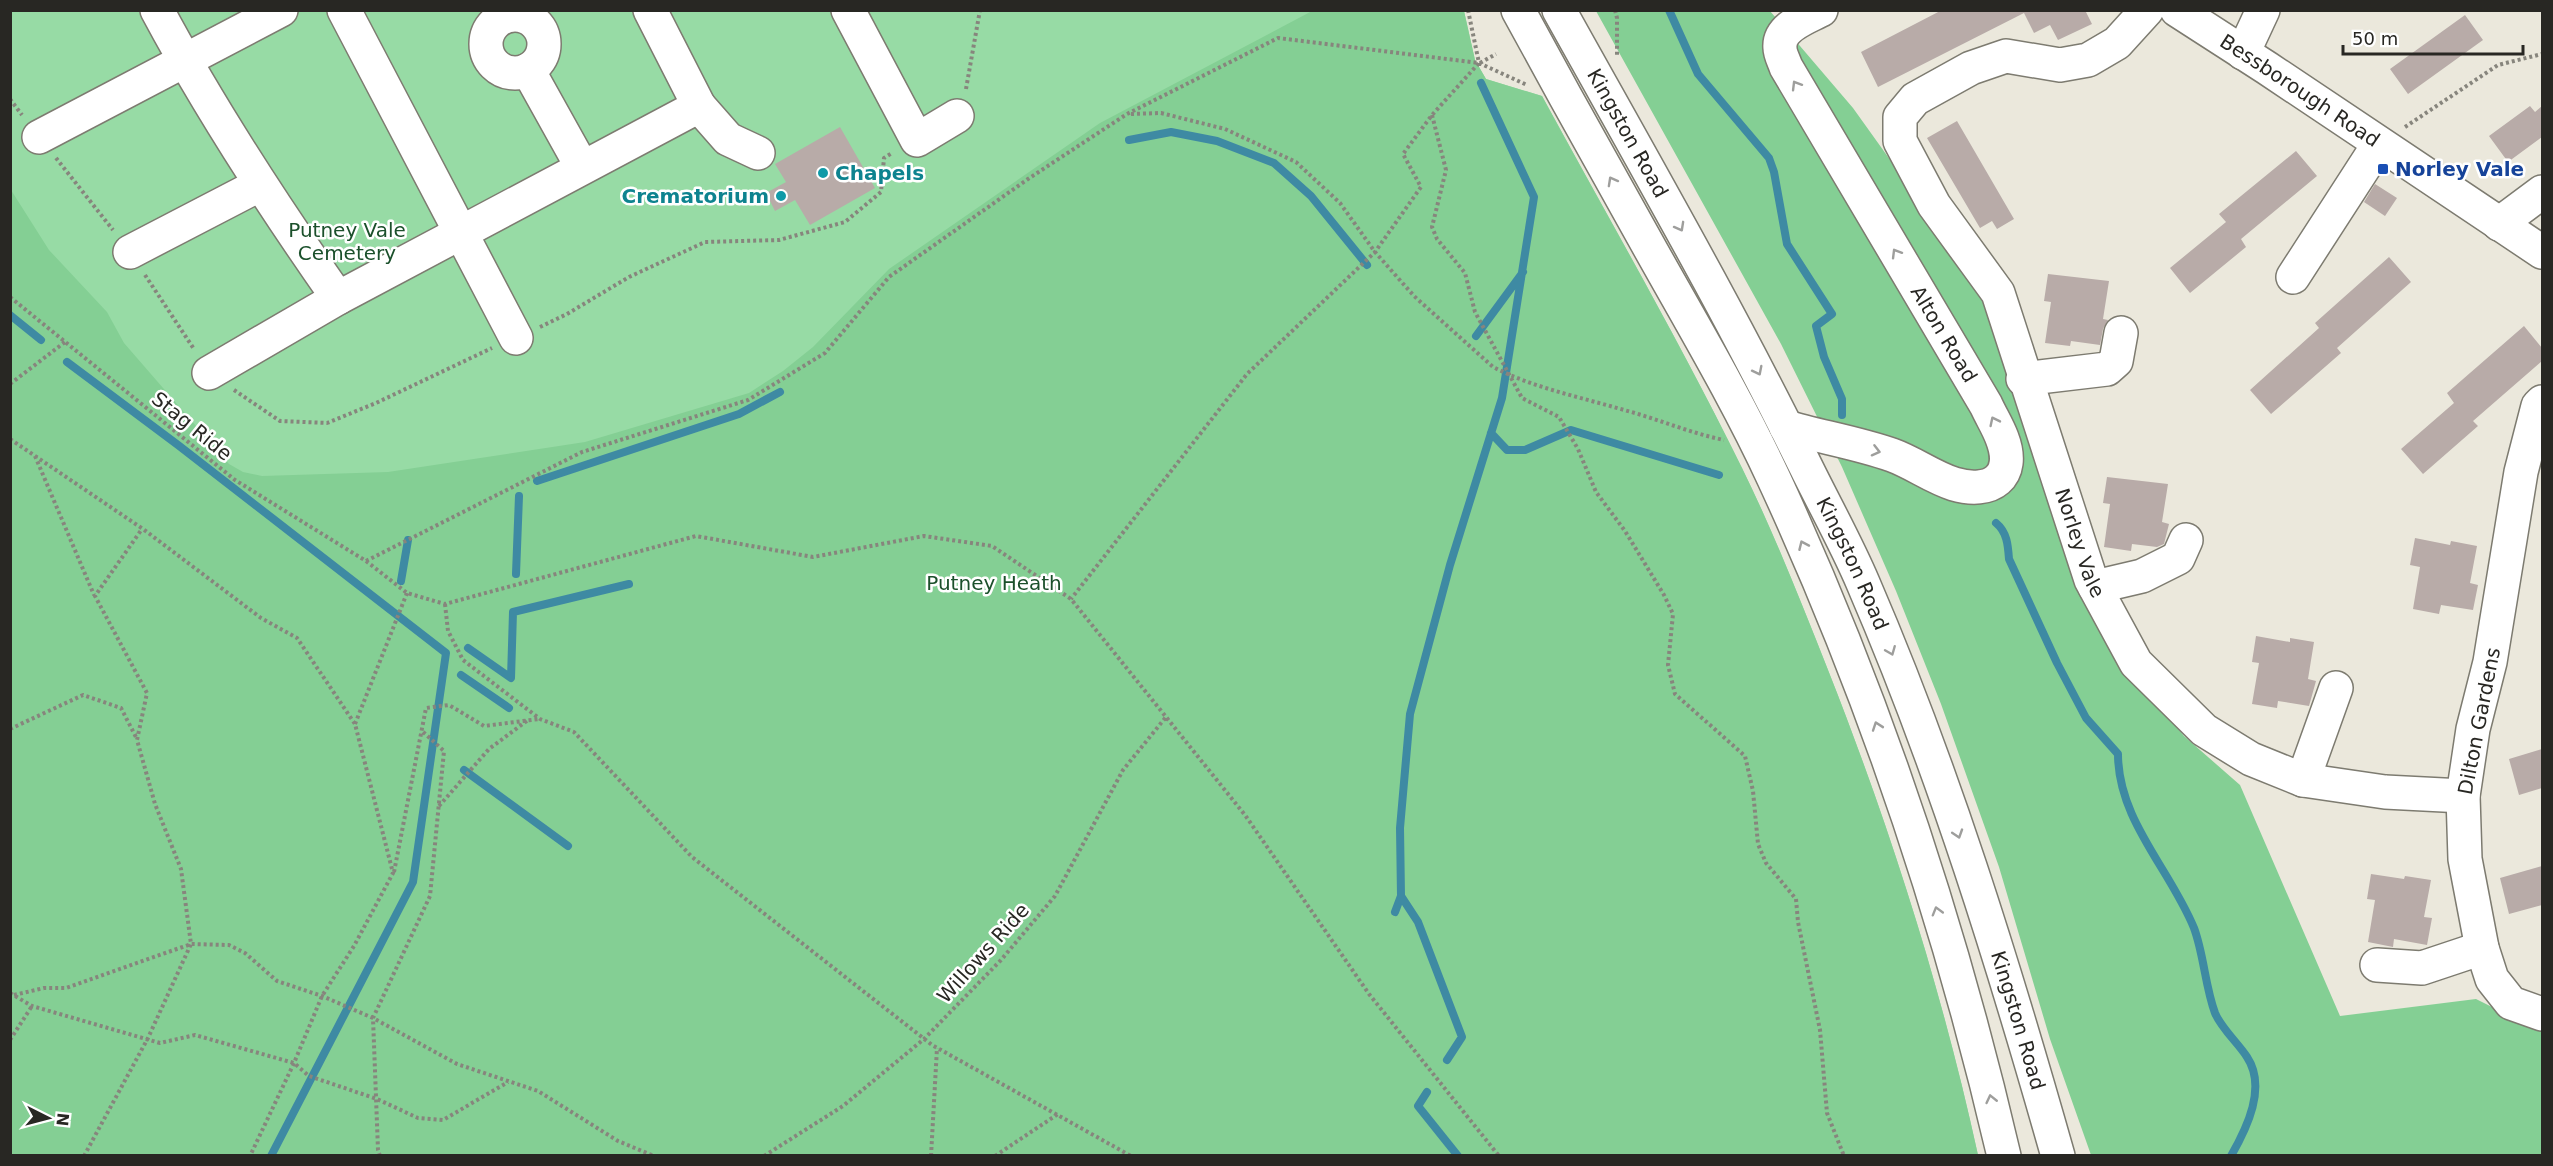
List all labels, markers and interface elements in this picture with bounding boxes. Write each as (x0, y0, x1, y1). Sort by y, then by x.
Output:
scale bar (2343, 18, 2523, 56)
text: 50 m (2352, 28, 2398, 49)
street label: Bessborough Road (2216, 29, 2384, 152)
street label: Kingston Road (1582, 65, 1673, 202)
one-way arrow (1792, 81, 1804, 91)
place label: Norley Vale (2395, 157, 2524, 181)
place label: Chapels (835, 161, 924, 185)
marker: Norley Vale (2376, 162, 2390, 176)
marker: Chapels (816, 166, 830, 180)
one-way arrow (1608, 177, 1619, 187)
place label: Crematorium (621, 184, 769, 208)
marker: Crematorium (774, 189, 788, 203)
park label: Putney Vale Cemetery (288, 218, 406, 265)
one-way arrow (1673, 221, 1684, 231)
one-way arrow (1891, 249, 1903, 259)
street label: Alton Road (1906, 281, 1982, 387)
one-way arrow (1750, 365, 1762, 376)
street label: Stag Ride (147, 386, 237, 466)
one-way arrow (1989, 416, 2001, 427)
one-way arrow (1871, 443, 1881, 456)
street label: Norley Vale (2050, 485, 2110, 602)
street label: Kingston Road (1811, 493, 1894, 634)
one-way arrow (1799, 541, 1811, 552)
park label: Putney Heath (926, 571, 1062, 595)
one-way arrow (1884, 644, 1896, 655)
street label: Dilton Gardens (2453, 645, 2505, 797)
one-way arrow (1871, 721, 1884, 732)
one-way arrow (1951, 828, 1964, 839)
street label: Willows Ride (932, 898, 1034, 1008)
one-way arrow (1932, 906, 1944, 917)
street label: Kingston Road (1986, 948, 2050, 1092)
north arrow (18, 1088, 78, 1148)
one-way arrow (1985, 1094, 1998, 1104)
text: N (52, 1112, 73, 1127)

